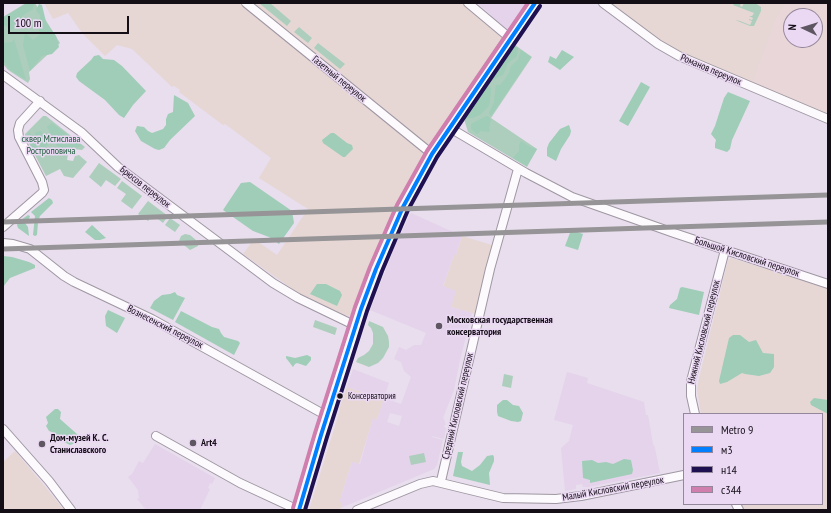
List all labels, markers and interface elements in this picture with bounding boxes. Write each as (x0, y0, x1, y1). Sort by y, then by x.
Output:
scale bar (10, 8, 131, 34)
north arrow (783, 8, 823, 48)
text: 100 m (15, 15, 42, 30)
text: N (785, 24, 799, 31)
street label: Романов переулок (679, 52, 743, 88)
street label: Газетный переулок (309, 53, 369, 105)
park label: сквер Мстислава Ростроповича (21, 133, 81, 156)
street label: Брюсов переулок (117, 163, 173, 211)
street label: Большой Кисловский переулок (693, 234, 801, 280)
street label: Нижний Кисловский переулок (685, 279, 723, 385)
street label: Вознесенский переулок (125, 303, 205, 351)
place label: Московская государственная консерватория (447, 314, 553, 338)
marker: Московская государственная консерватория (434, 321, 444, 331)
street label: Средний Кисловский переулок (440, 352, 476, 460)
marker: Консерватория (335, 391, 345, 401)
place label: Консерватория (348, 391, 396, 401)
legend (683, 413, 823, 505)
text: Metro 9 (721, 422, 753, 437)
place label: Дом-музей К. С. Станиславского (50, 432, 109, 456)
place label: Art4 (201, 437, 217, 449)
marker: Art4 (188, 438, 198, 448)
marker: Дом-музей К. С. Станиславского (37, 439, 47, 449)
text: м3 (721, 442, 733, 457)
text: н14 (721, 462, 737, 477)
street label: Малый Кисловский переулок (561, 474, 665, 504)
text: с344 (721, 482, 741, 497)

